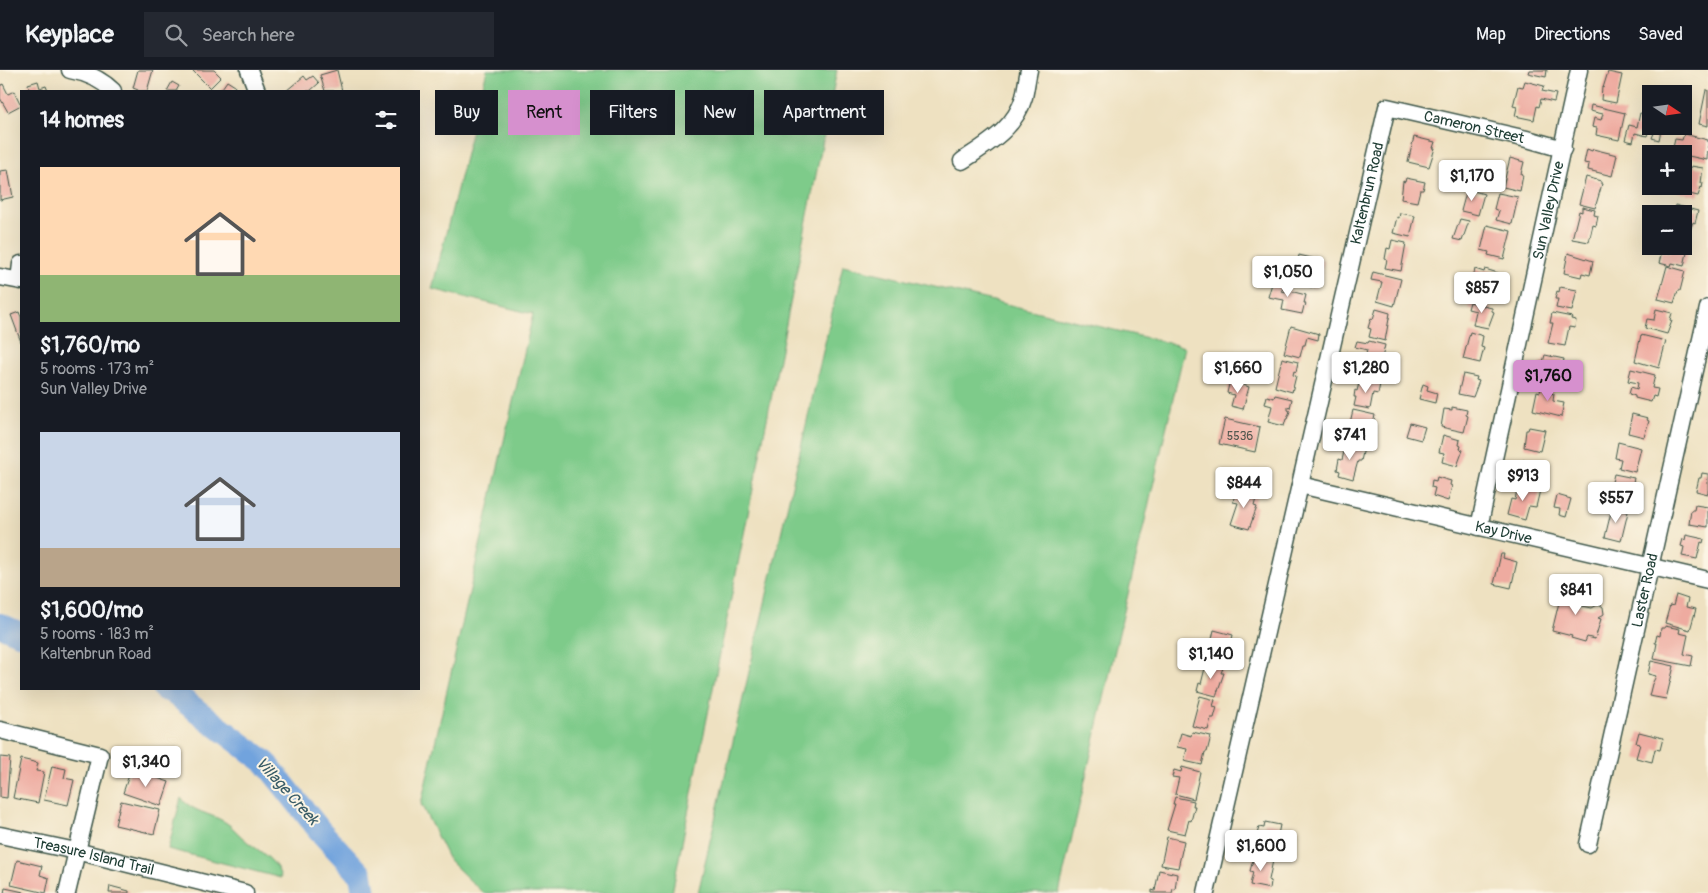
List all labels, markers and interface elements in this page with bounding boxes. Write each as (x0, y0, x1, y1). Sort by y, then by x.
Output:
search box (144, 12, 494, 57)
text: Keyplace (25, 20, 114, 49)
icon: search (162, 21, 190, 49)
text: Search here (202, 23, 295, 47)
text: Map (1476, 23, 1506, 46)
text: Directions (1534, 23, 1610, 46)
text: Saved (1638, 23, 1683, 46)
north arrow (1642, 85, 1692, 135)
map controls (1642, 85, 1692, 255)
chip: Buy (435, 90, 498, 135)
chip: Rent (508, 90, 580, 135)
chip: Filters (590, 90, 675, 135)
chip: New (685, 90, 754, 135)
chip: Apartment (764, 90, 884, 135)
icon: filters (372, 106, 400, 134)
street label: Cameron Street (1422, 106, 1527, 148)
text: 14 homes (40, 107, 124, 134)
street label: Kaltenbrun Road (1346, 140, 1388, 246)
button: + (1642, 145, 1692, 195)
street label: Sun Valley Drive (1528, 159, 1568, 262)
pin: $1,170 (1431, 160, 1513, 202)
text: $1,170 (1450, 166, 1494, 186)
icon: home (175, 199, 265, 289)
button: − (1642, 205, 1692, 255)
pin: $1,050 (1247, 256, 1329, 298)
text: $1,050 (1263, 262, 1313, 282)
pin: $857 (1452, 272, 1512, 314)
text: $857 (1465, 278, 1499, 298)
text: $1,760/mo (40, 332, 140, 359)
pin: $1,660 (1197, 352, 1279, 394)
pin: $1,280 (1325, 352, 1407, 394)
text: $1,660 (1214, 358, 1262, 378)
text: $1,280 (1343, 358, 1389, 378)
text: 5 rooms · 173 m² (40, 359, 154, 379)
pin: $1,760 (1507, 360, 1589, 402)
text: $1,760 (1524, 366, 1572, 386)
text: Sun Valley Drive (40, 379, 147, 399)
pin: $741 (1320, 418, 1380, 461)
text: $741 (1334, 425, 1366, 445)
house number: 5536 (1227, 429, 1253, 444)
pin: $913 (1493, 460, 1553, 502)
icon: home (175, 464, 265, 554)
pin: $844 (1214, 466, 1274, 509)
text: $913 (1507, 466, 1539, 486)
text: $844 (1226, 473, 1262, 493)
pin: $557 (1586, 482, 1646, 524)
text: $557 (1599, 488, 1633, 508)
street label: Kay Drive (1473, 517, 1534, 548)
street label: Laster Road (1627, 551, 1662, 629)
pin: $841 (1546, 574, 1606, 616)
text: $841 (1560, 580, 1592, 600)
text: $1,600/mo (40, 597, 143, 624)
text: 5 rooms · 183 m² (40, 624, 154, 644)
pin: $1,140 (1170, 638, 1252, 680)
text: Kaltenbrun Road (40, 644, 151, 664)
text: $1,140 (1188, 644, 1234, 664)
pin: $1,340 (105, 746, 187, 788)
text: $1,340 (122, 752, 170, 772)
water label: Village Creek (251, 753, 324, 830)
pin: $1,600 (1220, 830, 1302, 872)
street label: Treasure Island Trail (31, 833, 156, 880)
text: $1,600 (1236, 836, 1286, 856)

